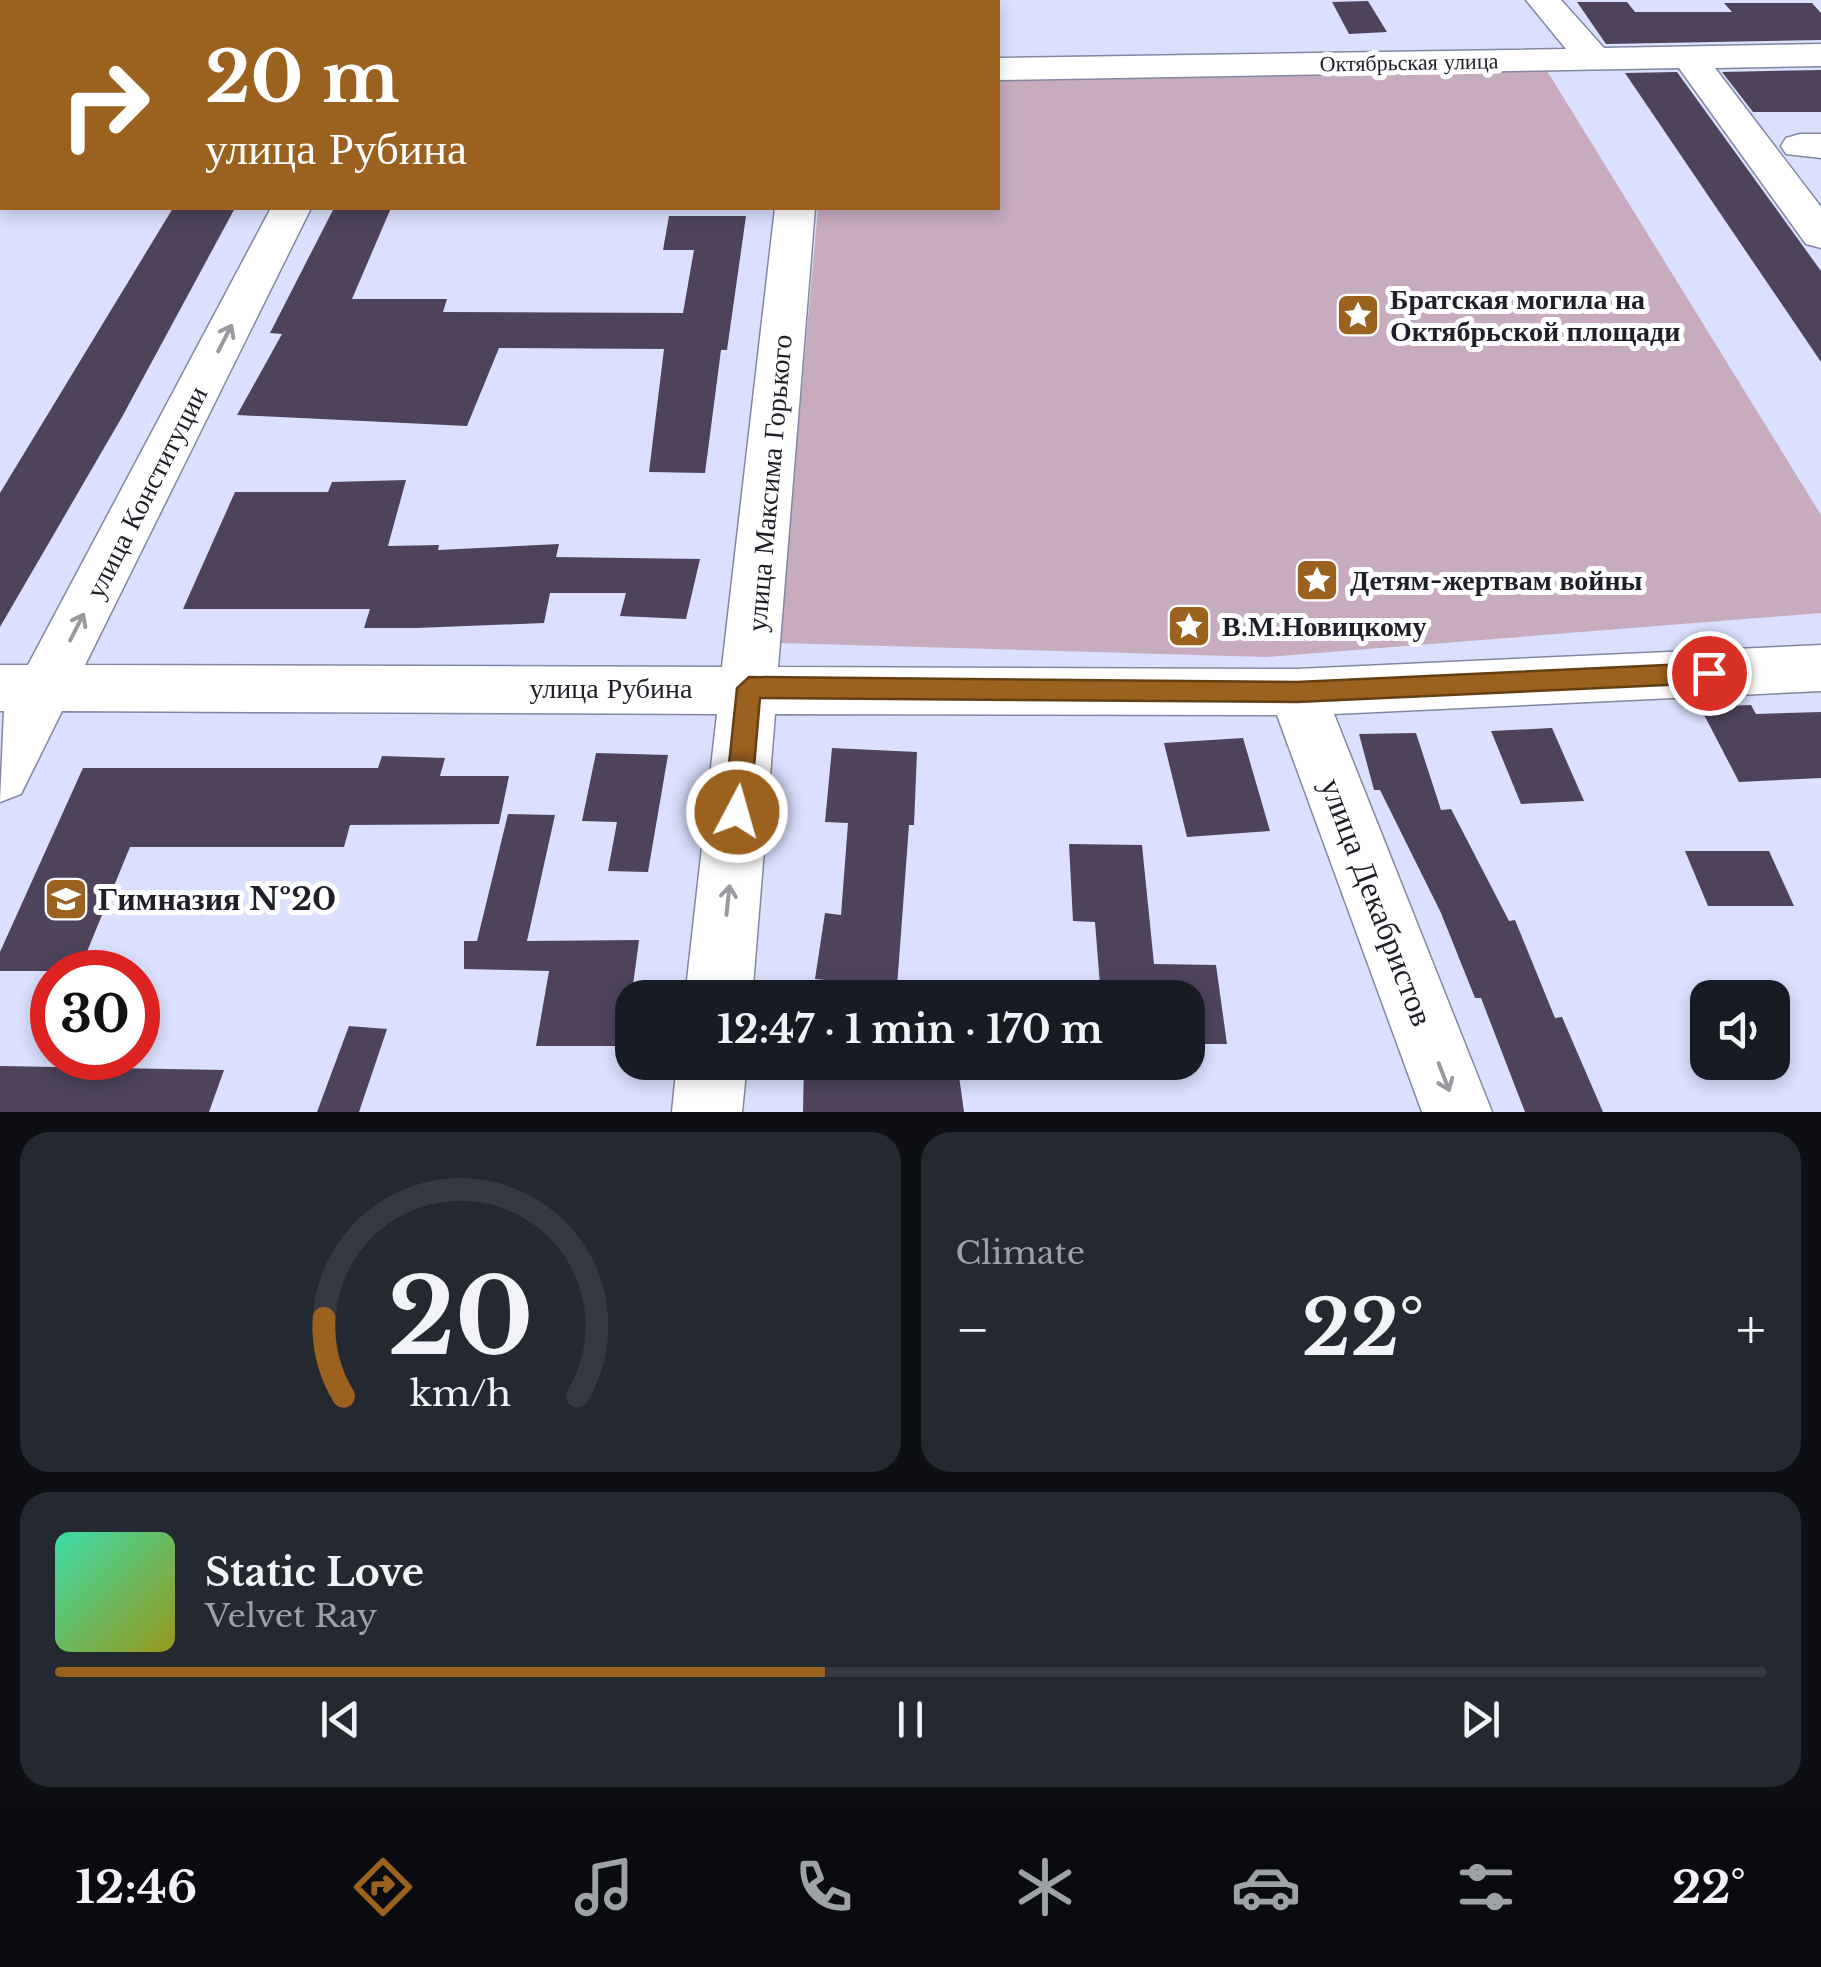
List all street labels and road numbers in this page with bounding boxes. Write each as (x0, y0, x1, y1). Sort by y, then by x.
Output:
street label: Октябрьская улица (1319, 47, 1499, 78)
street label: улица Максима Горького (739, 333, 800, 633)
street label: улица Конституции (78, 380, 215, 604)
street label: улица Рубина (529, 671, 693, 706)
street label: улица Декабристов (1311, 772, 1443, 1032)

